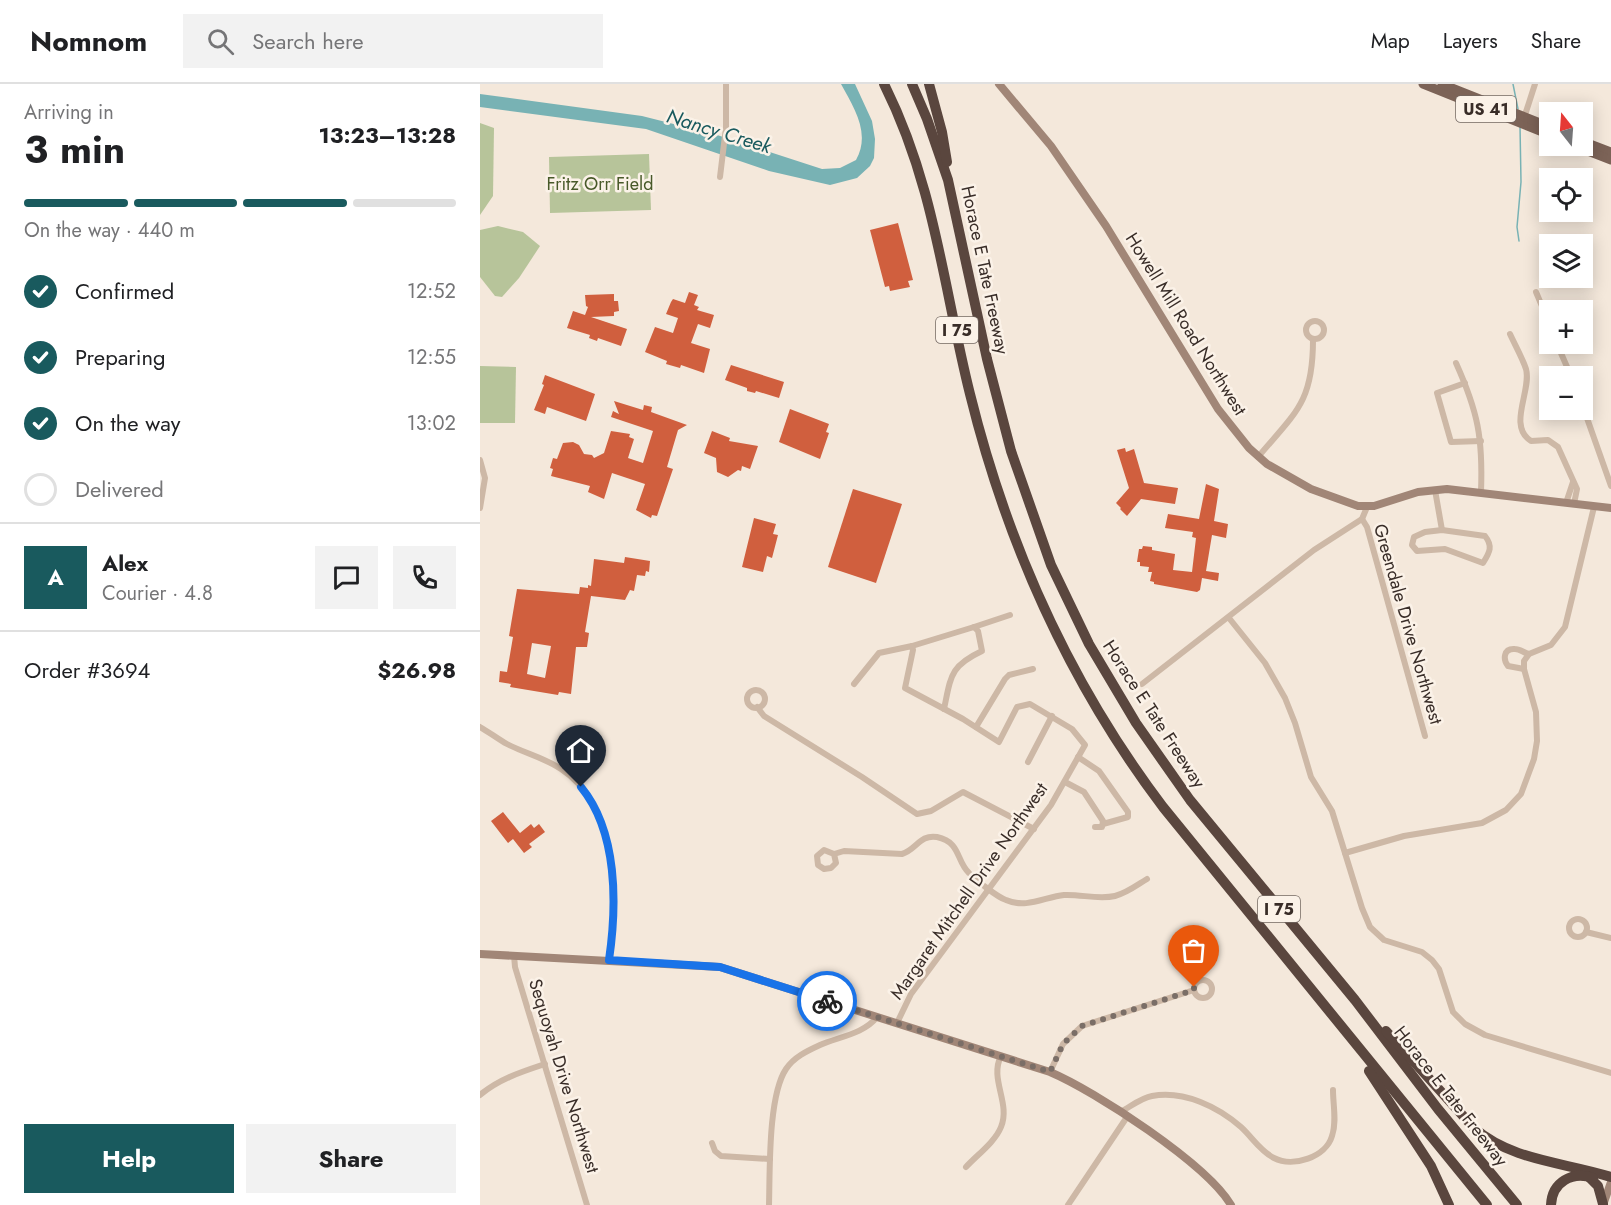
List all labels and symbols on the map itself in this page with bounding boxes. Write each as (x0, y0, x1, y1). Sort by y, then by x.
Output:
road number: US 41 (1456, 96, 1516, 122)
water label: Nancy Creek (663, 102, 776, 162)
north arrow (1539, 102, 1593, 156)
park label: Fritz Orr Field (547, 171, 653, 197)
street label: Horace E Tate Freeway (954, 183, 1016, 357)
street label: Howell Mill Road Northwest (1119, 228, 1253, 421)
road number: I 75 (936, 317, 978, 343)
street label: Greendale Drive Northwest (1367, 521, 1449, 728)
street label: Horace E Tate Freeway (1096, 635, 1212, 793)
pin (555, 725, 606, 787)
street label: Margaret Mitchell Drive Northwest (884, 777, 1054, 1005)
road number: I 75 (1258, 896, 1300, 922)
pin (1168, 925, 1219, 987)
courier (797, 971, 857, 1031)
street label: Sequoyah Drive Northwest (522, 976, 606, 1177)
street label: Horace E Tate Freeway (1388, 1020, 1514, 1172)

